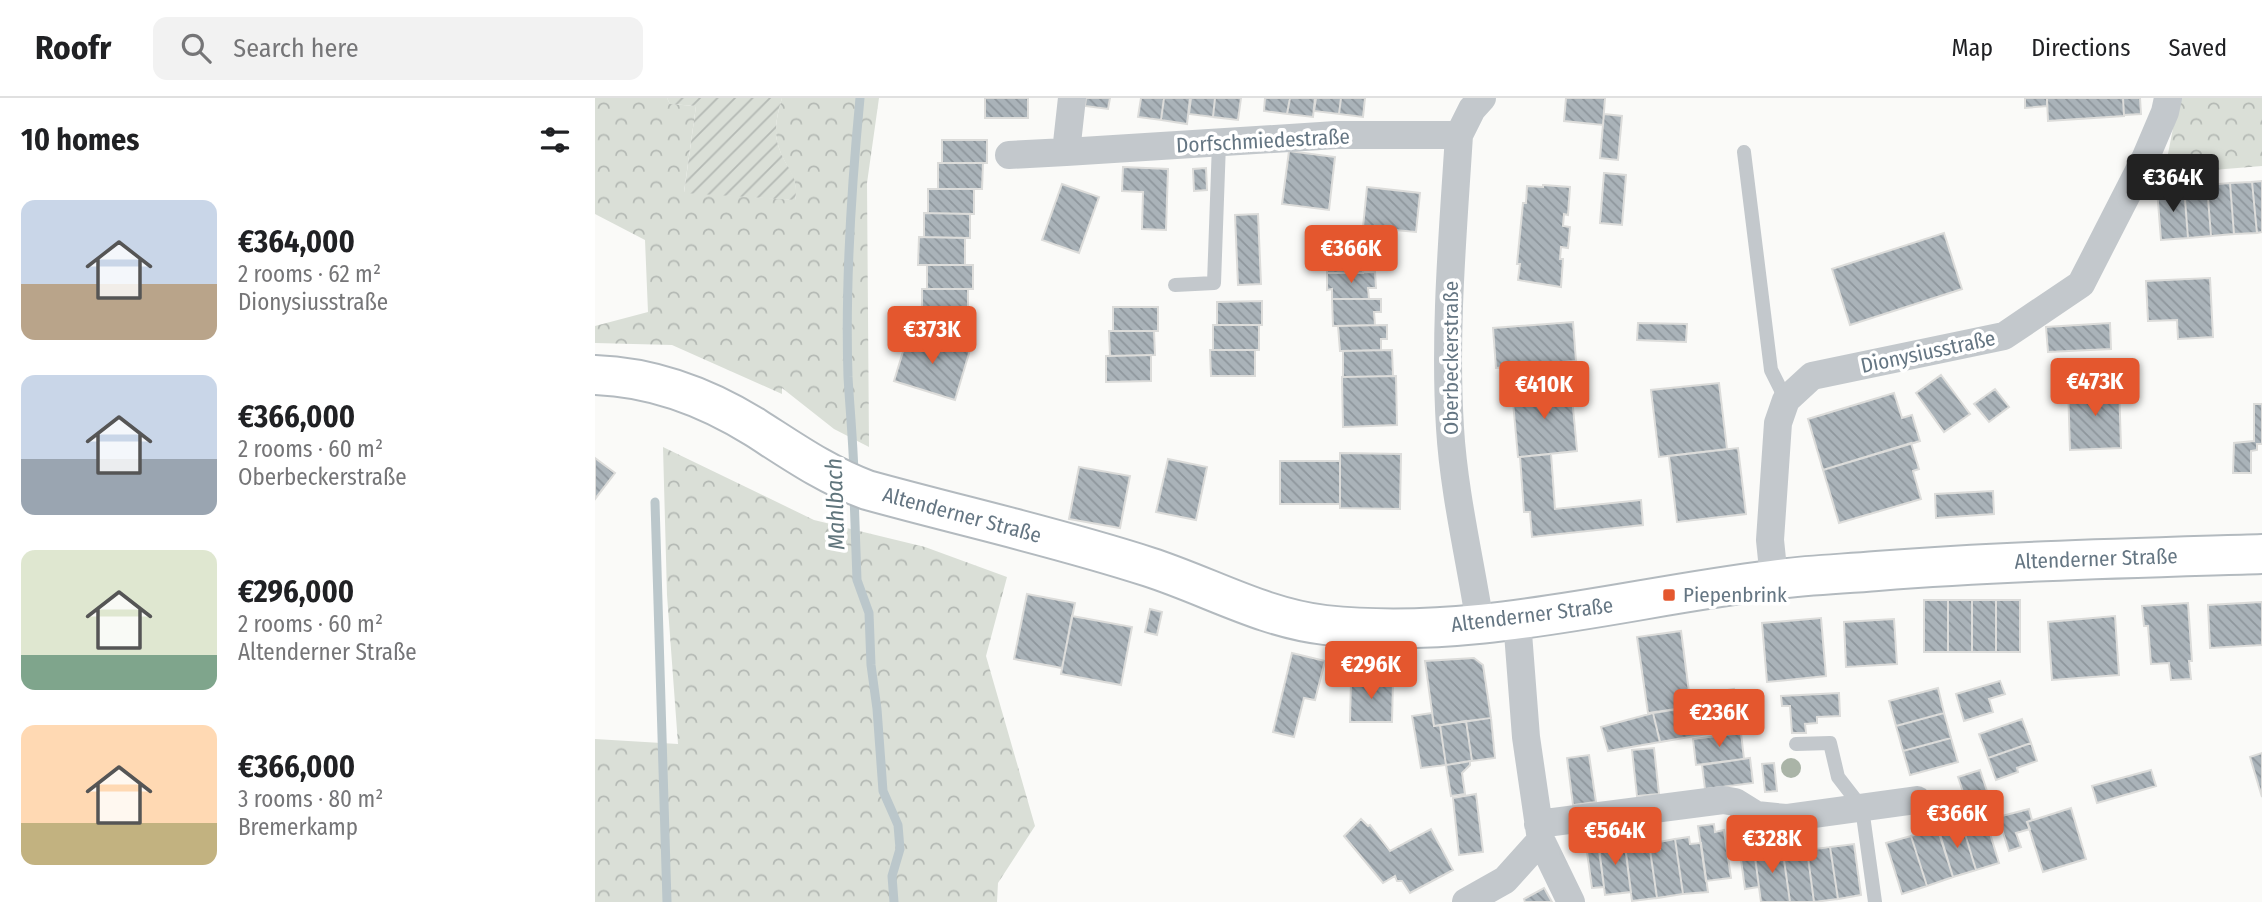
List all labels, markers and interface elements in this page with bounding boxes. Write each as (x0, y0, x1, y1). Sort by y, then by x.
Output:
search box (153, 17, 643, 80)
text: Roofr (35, 28, 111, 68)
icon: search (177, 29, 215, 67)
text: Search here (233, 33, 359, 64)
text: Map (1952, 34, 1993, 62)
text: Directions (2031, 34, 2130, 62)
text: Saved (2168, 34, 2227, 62)
icon: filters (536, 121, 574, 159)
text: 10 homes (21, 122, 139, 158)
street label: Dorfschmiedestraße (1176, 123, 1350, 159)
pin: €364K (2124, 155, 2222, 214)
text: €364K (2143, 163, 2203, 191)
text: €364,000 (238, 224, 355, 260)
pin: €366K (1302, 226, 1400, 285)
icon: home (77, 228, 161, 312)
text: €366K (1321, 234, 1381, 262)
text: 2 rooms · 62 m² (238, 260, 381, 288)
street label: Oberbeckerstraße (1438, 281, 1464, 435)
text: Dionysiusstraße (238, 288, 388, 316)
pin: €373K (883, 306, 981, 366)
text: €373K (903, 315, 961, 343)
street label: Dionysiusstraße (1858, 325, 1998, 379)
pin: €473K (2046, 358, 2144, 418)
pin: €410K (1495, 362, 1593, 421)
text: €473K (2067, 367, 2123, 395)
text: €410K (1515, 370, 1573, 398)
text: €366,000 (238, 399, 355, 435)
icon: home (77, 403, 161, 487)
text: 2 rooms · 60 m² (238, 435, 383, 463)
water label: Mahlbach (819, 457, 851, 551)
text: Oberbeckerstraße (238, 463, 407, 491)
street label: Altenderner Straße (880, 481, 1044, 549)
street label: Altenderner Straße (2014, 543, 2178, 575)
text: €296,000 (238, 574, 354, 610)
icon: home (77, 578, 161, 662)
place label: Piepenbrink (1683, 582, 1787, 608)
marker: Piepenbrink (1661, 587, 1677, 603)
street label: Altenderner Straße (1449, 592, 1615, 638)
text: 2 rooms · 60 m² (238, 610, 383, 638)
text: Altenderner Straße (238, 638, 417, 666)
pin: €296K (1322, 642, 1420, 701)
text: €296K (1341, 650, 1401, 678)
pin: €236K (1670, 690, 1768, 749)
text: €236K (1689, 698, 1749, 726)
text: €366,000 (238, 749, 355, 785)
icon: home (77, 753, 161, 837)
text: 3 rooms · 80 m² (238, 785, 383, 813)
pin: €366K (1908, 790, 2006, 850)
text: €366K (1927, 799, 1987, 827)
pin: €564K (1566, 808, 1664, 867)
text: Bremerkamp (238, 813, 358, 841)
text: €564K (1585, 816, 1645, 844)
pin: €328K (1723, 816, 1821, 875)
text: €328K (1742, 824, 1802, 852)

